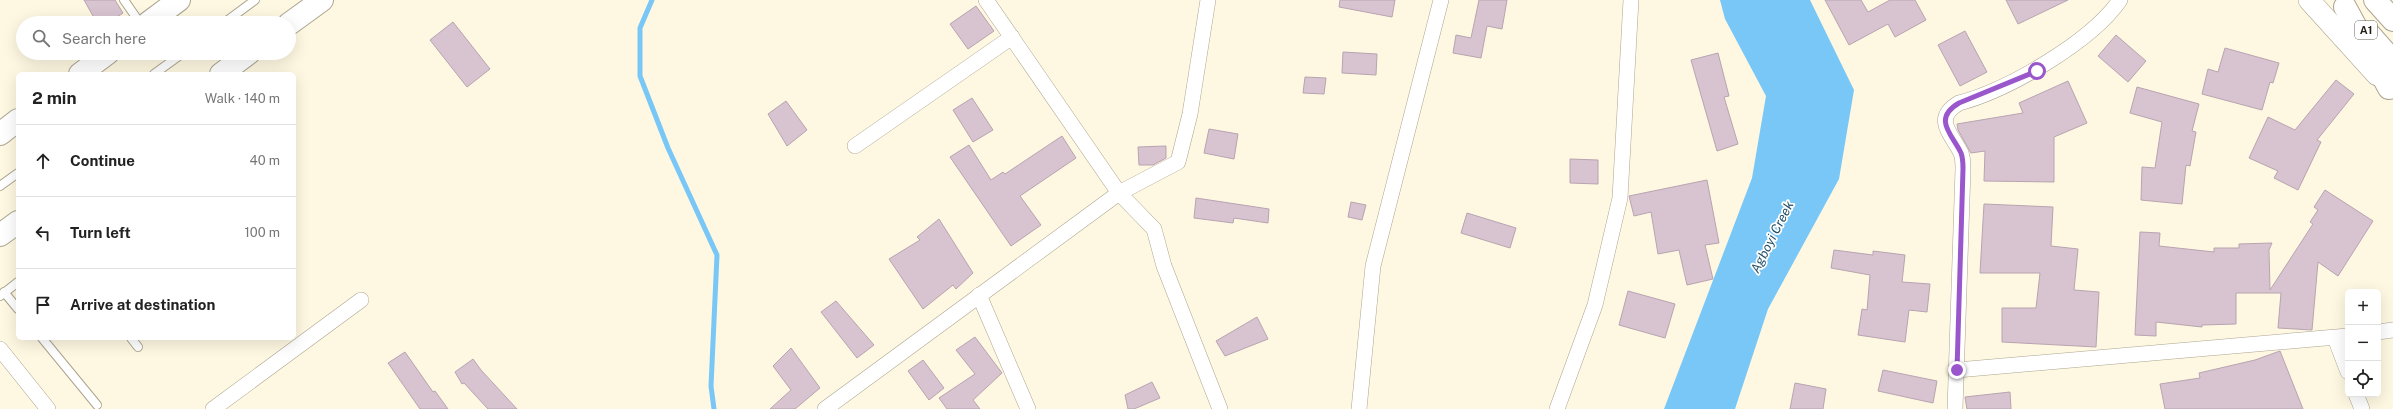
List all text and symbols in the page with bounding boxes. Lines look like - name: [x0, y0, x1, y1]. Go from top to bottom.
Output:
- search box: [16, 16, 296, 60]
- road number: A1: [2355, 21, 2377, 39]
- icon: search: [30, 27, 52, 49]
- text: Search here: [62, 30, 146, 47]
- route start: [2028, 62, 2046, 80]
- text: 2 min: [32, 88, 77, 108]
- text: Walk · 140 m: [205, 91, 280, 106]
- icon: ahead: [32, 150, 54, 172]
- text: Continue: [70, 152, 135, 169]
- text: 40 m: [249, 153, 280, 168]
- water label: Agboyi Creek: [1748, 199, 1796, 275]
- icon: left: [32, 222, 54, 244]
- text: Turn left: [70, 224, 131, 241]
- text: 100 m: [244, 225, 280, 240]
- map controls: [2345, 289, 2381, 397]
- button: +: [2345, 289, 2381, 325]
- icon: arrive: [32, 294, 54, 316]
- text: Arrive at destination: [70, 296, 215, 313]
- button: −: [2345, 325, 2381, 361]
- route end: [1948, 361, 1966, 379]
- button: locate: [2345, 361, 2381, 397]

